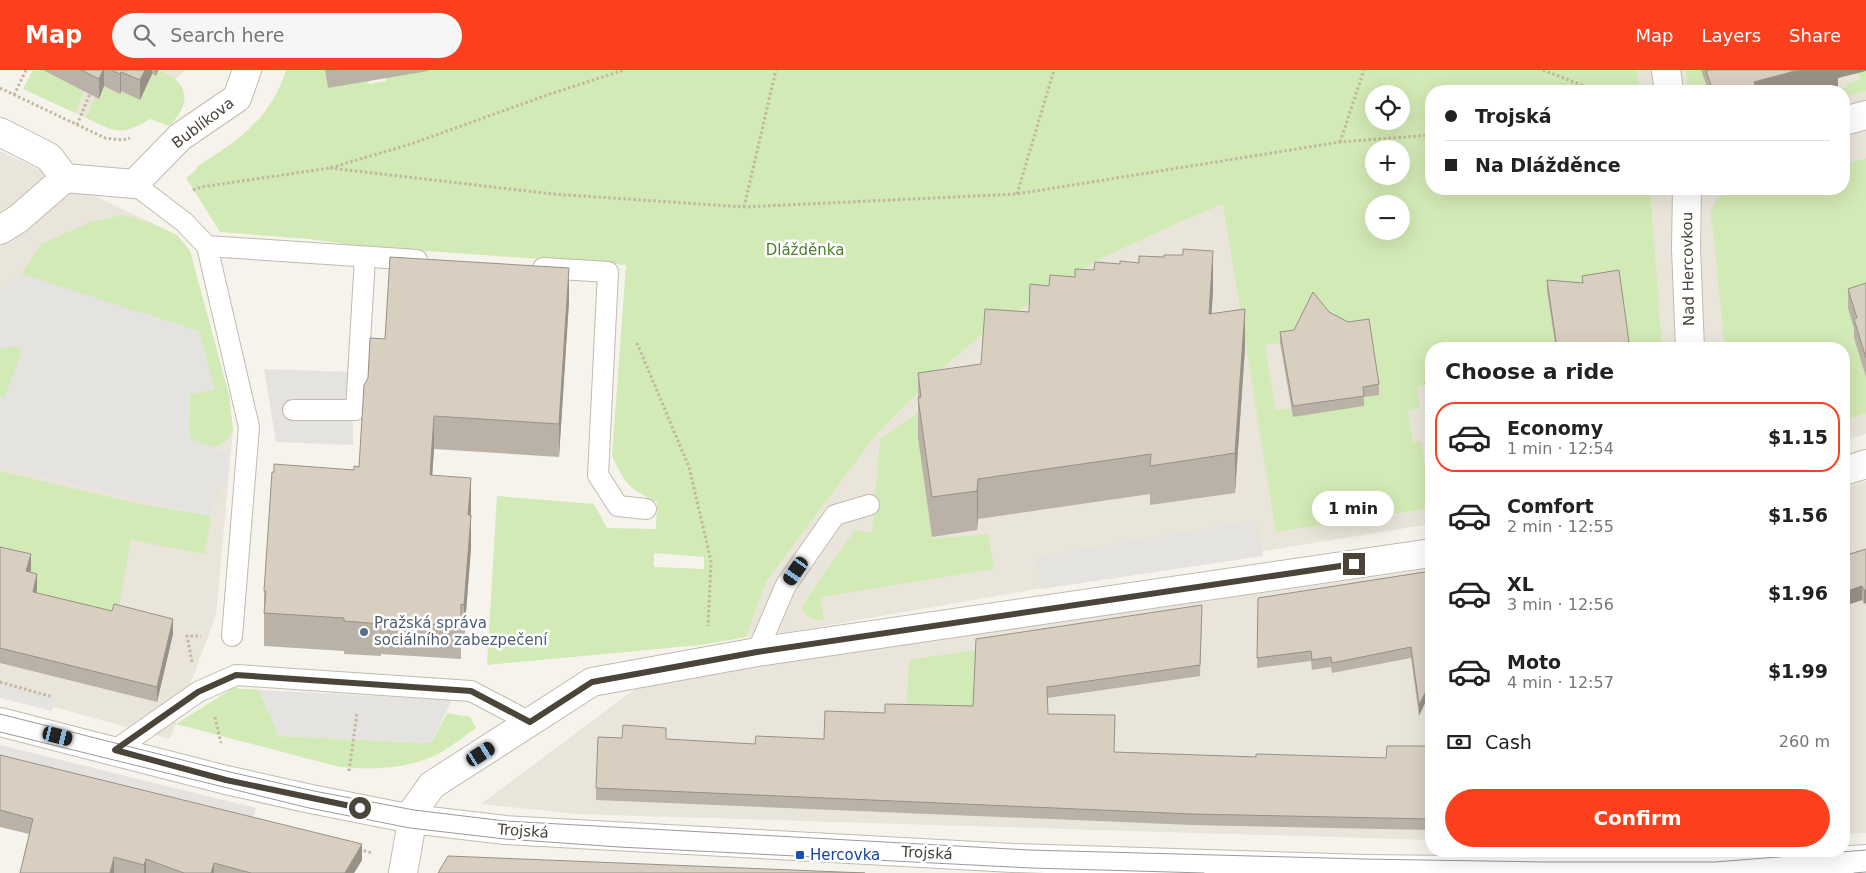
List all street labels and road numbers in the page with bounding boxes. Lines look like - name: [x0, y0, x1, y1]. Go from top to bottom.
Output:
- street label: Bublíkova: [168, 94, 238, 152]
- street label: Nad Hercovkou: [1678, 212, 1698, 326]
- street label: Trojská: [496, 820, 549, 842]
- street label: Trojská: [900, 843, 953, 863]

